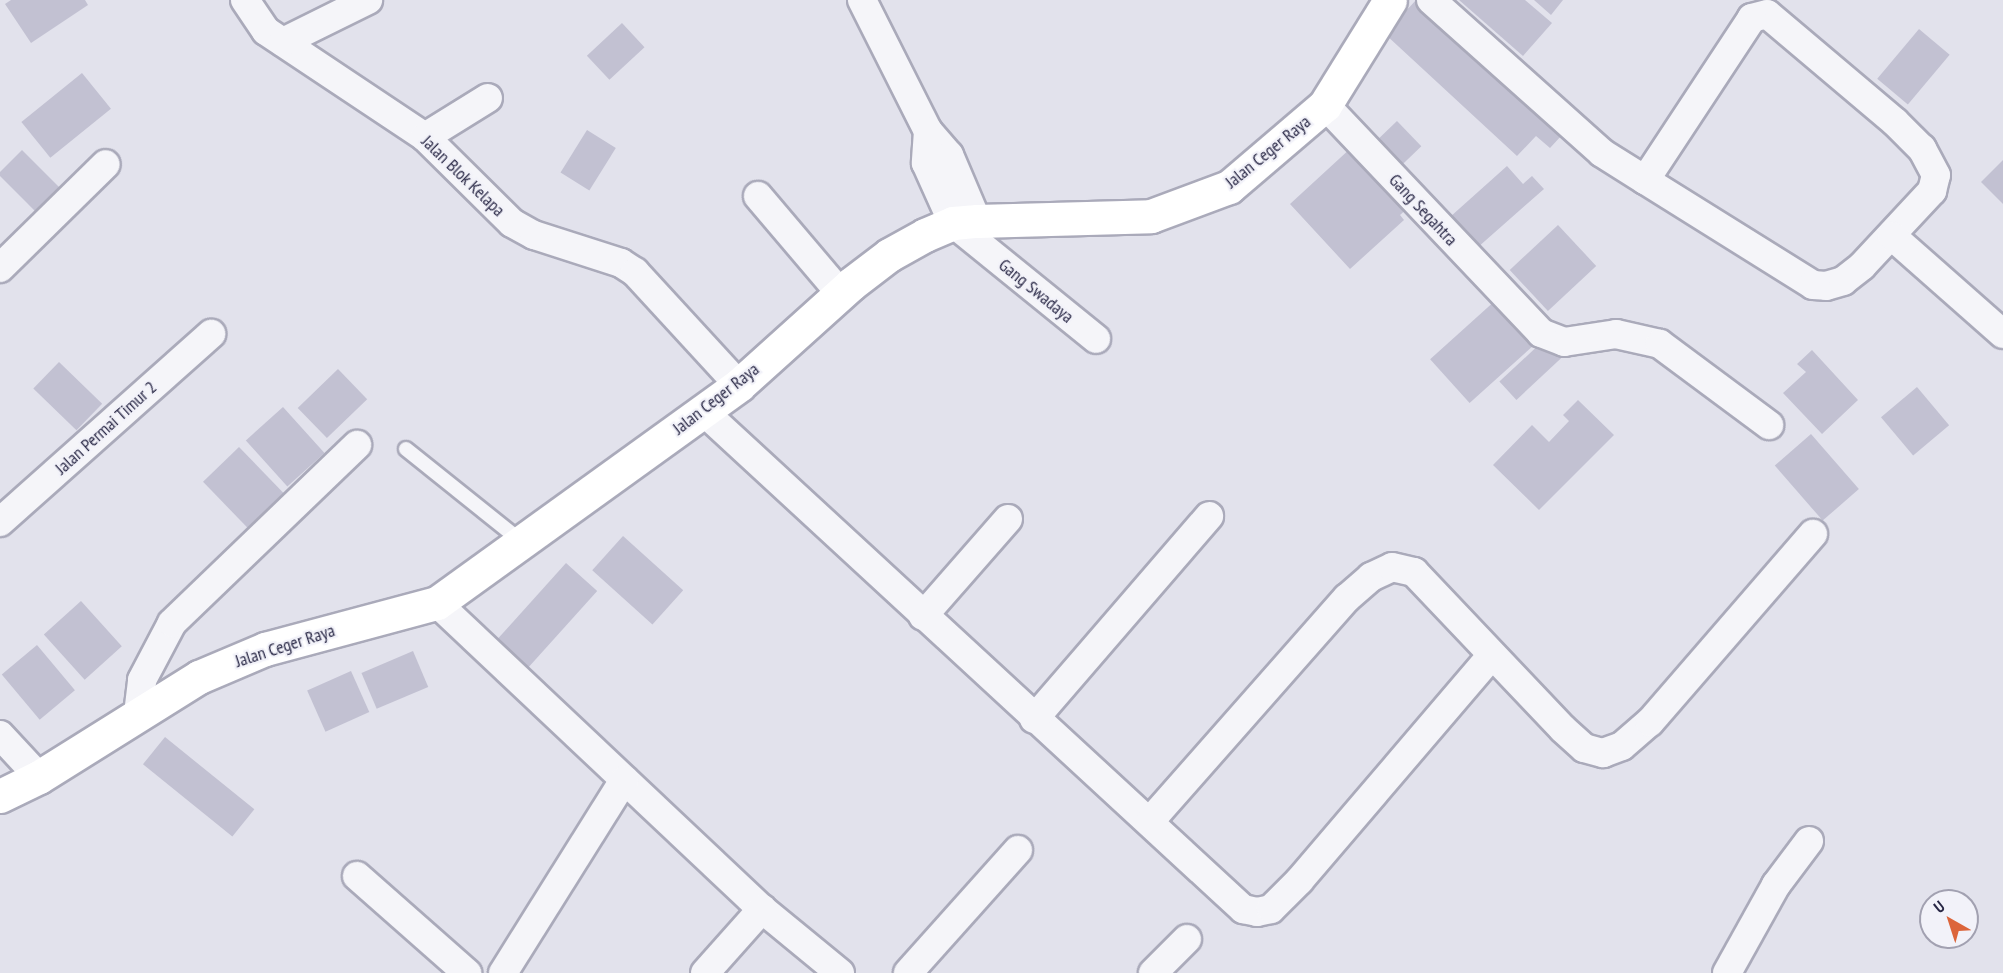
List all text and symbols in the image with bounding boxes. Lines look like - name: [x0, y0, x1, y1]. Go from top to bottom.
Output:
- street label: Jalan Ceger Raya: [1221, 111, 1315, 193]
- street label: Jalan Blok Kelapa: [417, 131, 509, 221]
- street label: Gang Segahtra: [1384, 170, 1462, 250]
- street label: Gang Swadaya: [994, 254, 1078, 328]
- street label: Jalan Ceger Raya: [669, 359, 763, 439]
- street label: Jalan Permai Timur 2: [51, 377, 161, 479]
- street label: Jalan Ceger Raya: [232, 620, 338, 672]
- north arrow: [1919, 889, 1979, 949]
- text: U: [1929, 896, 1948, 917]

